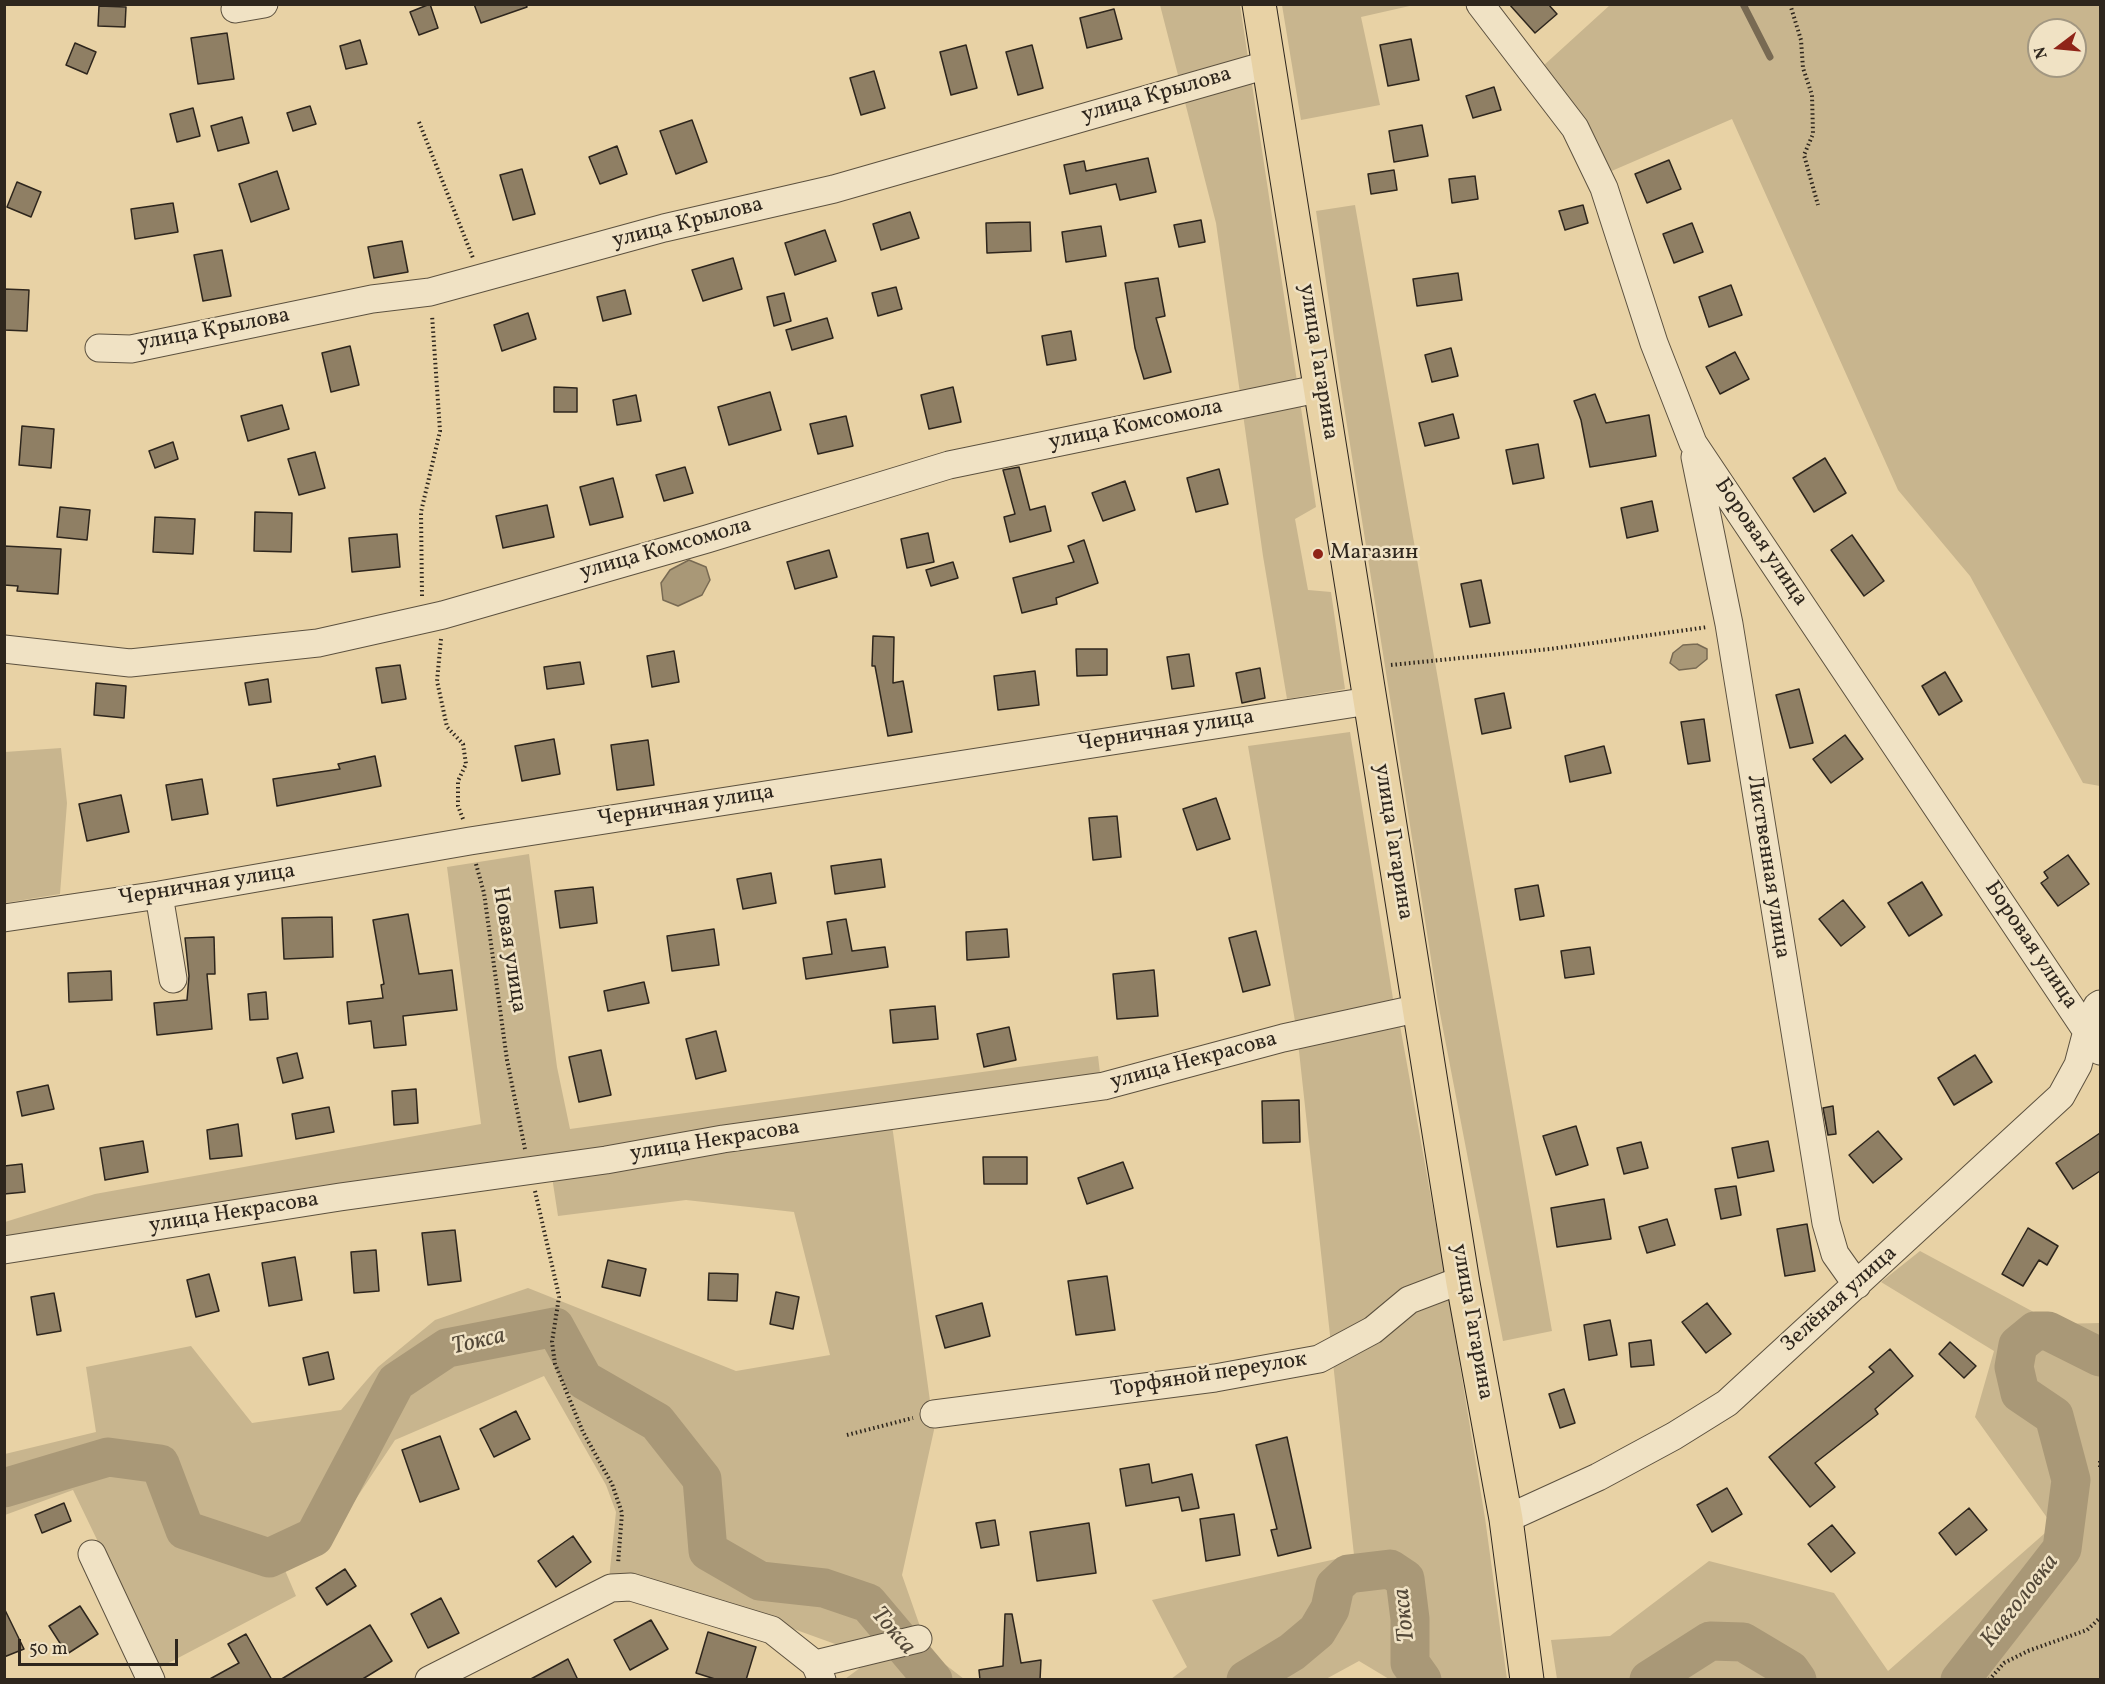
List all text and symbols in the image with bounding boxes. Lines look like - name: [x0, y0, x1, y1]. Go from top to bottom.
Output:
- north arrow: [2027, 18, 2087, 78]
- text: N: [2029, 44, 2054, 61]
- street label: улица Крылова: [1079, 62, 1235, 130]
- street label: улица Крылова: [610, 193, 766, 255]
- street label: улица Гагарина: [1292, 282, 1342, 442]
- street label: улица Крылова: [136, 303, 292, 359]
- street label: улица Комсомола: [1047, 395, 1225, 457]
- street label: Боровая улица: [1707, 474, 1813, 612]
- street label: улица Комсомола: [577, 513, 755, 587]
- place label: Магазин: [1330, 541, 1418, 567]
- marker: Магазин: [1311, 547, 1325, 561]
- street label: Черничная улица: [1076, 705, 1256, 759]
- street label: улица Гагарина: [1367, 762, 1417, 922]
- street label: Лиственная улица: [1739, 773, 1795, 961]
- street label: Черничная улица: [596, 780, 776, 834]
- street label: Черничная улица: [117, 859, 297, 913]
- street label: Боровая улица: [1977, 877, 2083, 1015]
- street label: Новая улица: [485, 885, 531, 1015]
- street label: улица Некрасова: [1108, 1027, 1280, 1097]
- street label: улица Некрасова: [628, 1116, 802, 1168]
- street label: улица Некрасова: [147, 1188, 321, 1240]
- street label: Зелёная улица: [1777, 1241, 1903, 1359]
- street label: улица Гагарина: [1444, 1242, 1498, 1402]
- water label: Токса: [449, 1323, 509, 1363]
- street label: Торфяной переулок: [1109, 1347, 1309, 1405]
- water label: Кавголовка: [1976, 1550, 2066, 1654]
- water label: Токса: [1389, 1587, 1423, 1643]
- water label: Токса: [863, 1602, 921, 1662]
- scale bar: [21, 1627, 182, 1665]
- text: 50 m: [29, 1637, 68, 1662]

